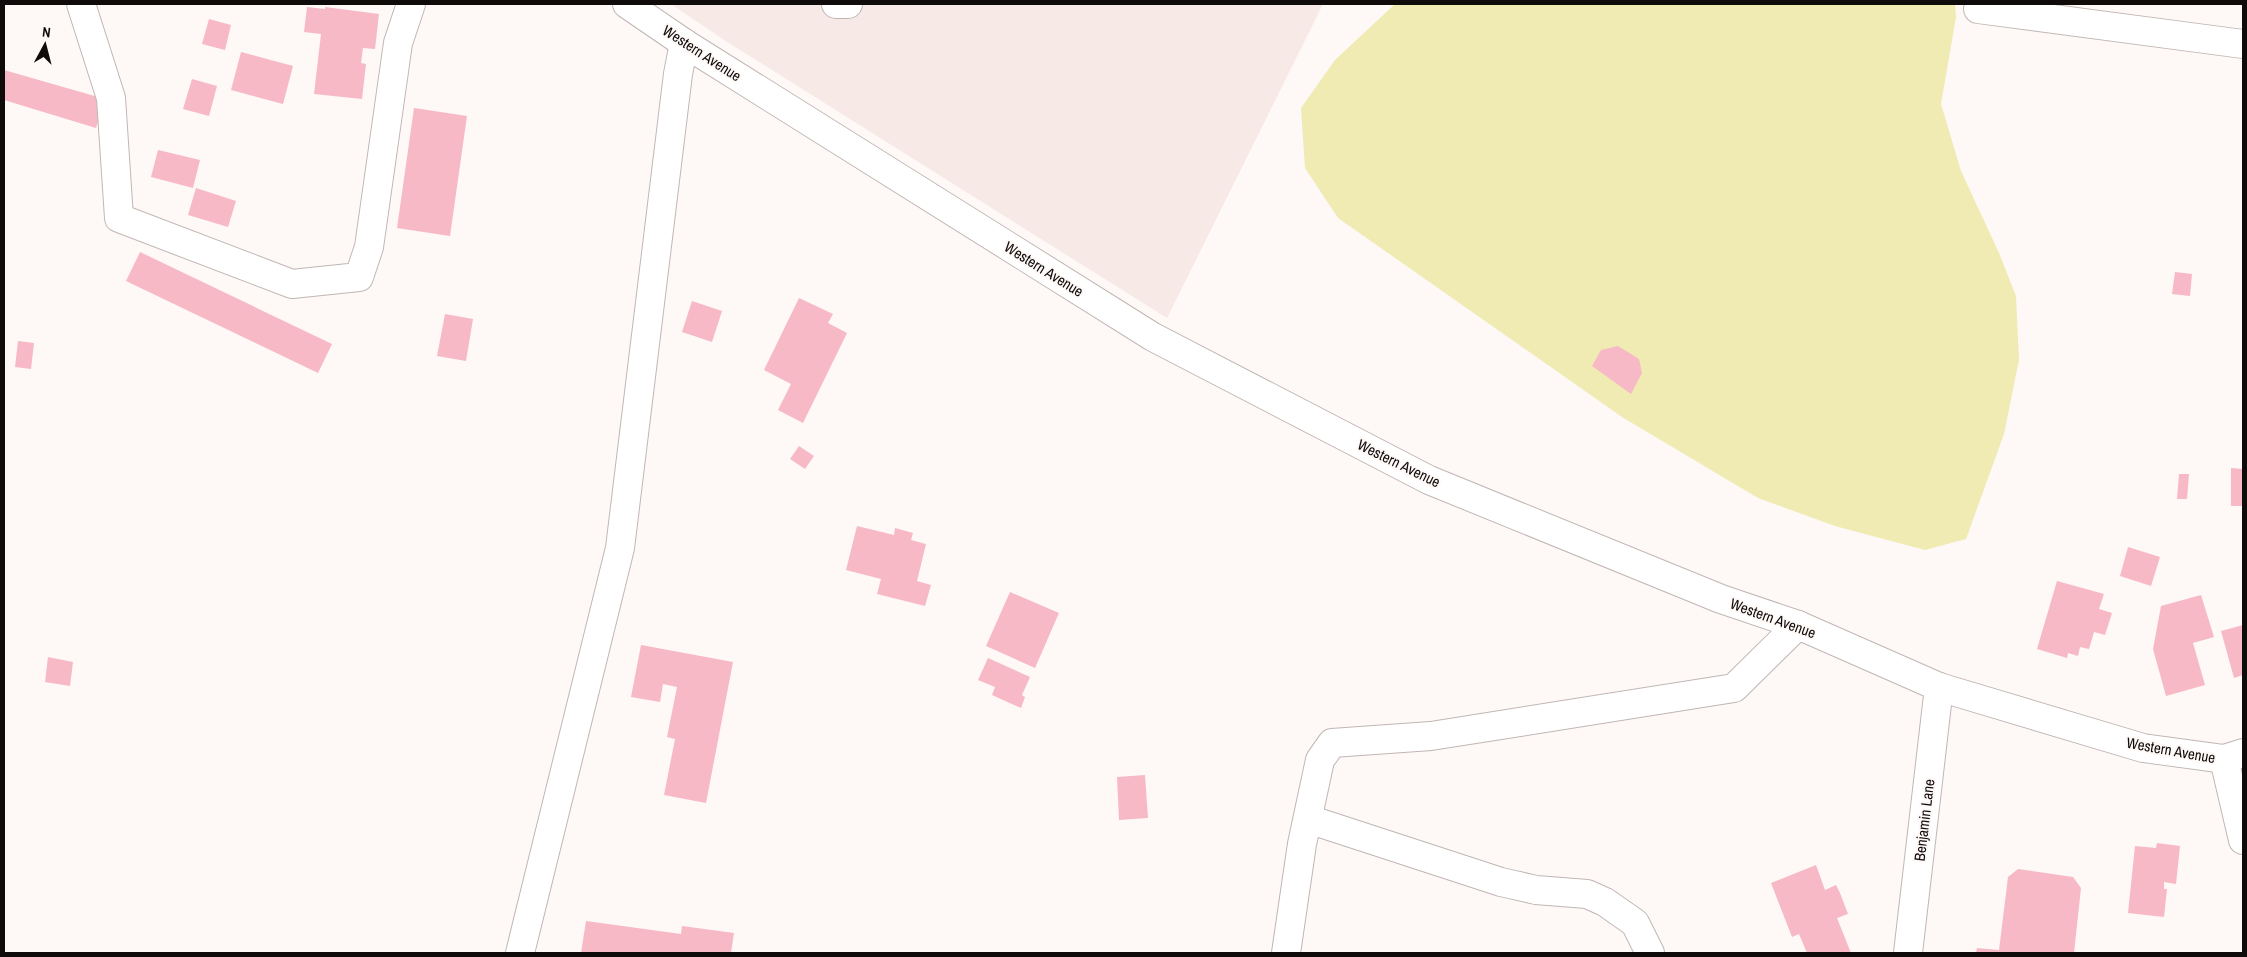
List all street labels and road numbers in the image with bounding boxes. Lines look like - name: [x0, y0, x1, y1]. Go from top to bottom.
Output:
- street label: Western Avenue: [659, 20, 746, 86]
- street label: Western Avenue: [1000, 236, 1088, 302]
- street label: Western Avenue: [1354, 434, 1444, 492]
- street label: Western Avenue: [1727, 593, 1819, 643]
- street label: Western Avenue: [2125, 732, 2217, 768]
- street label: Benjamin Lane: [1909, 778, 1939, 862]

